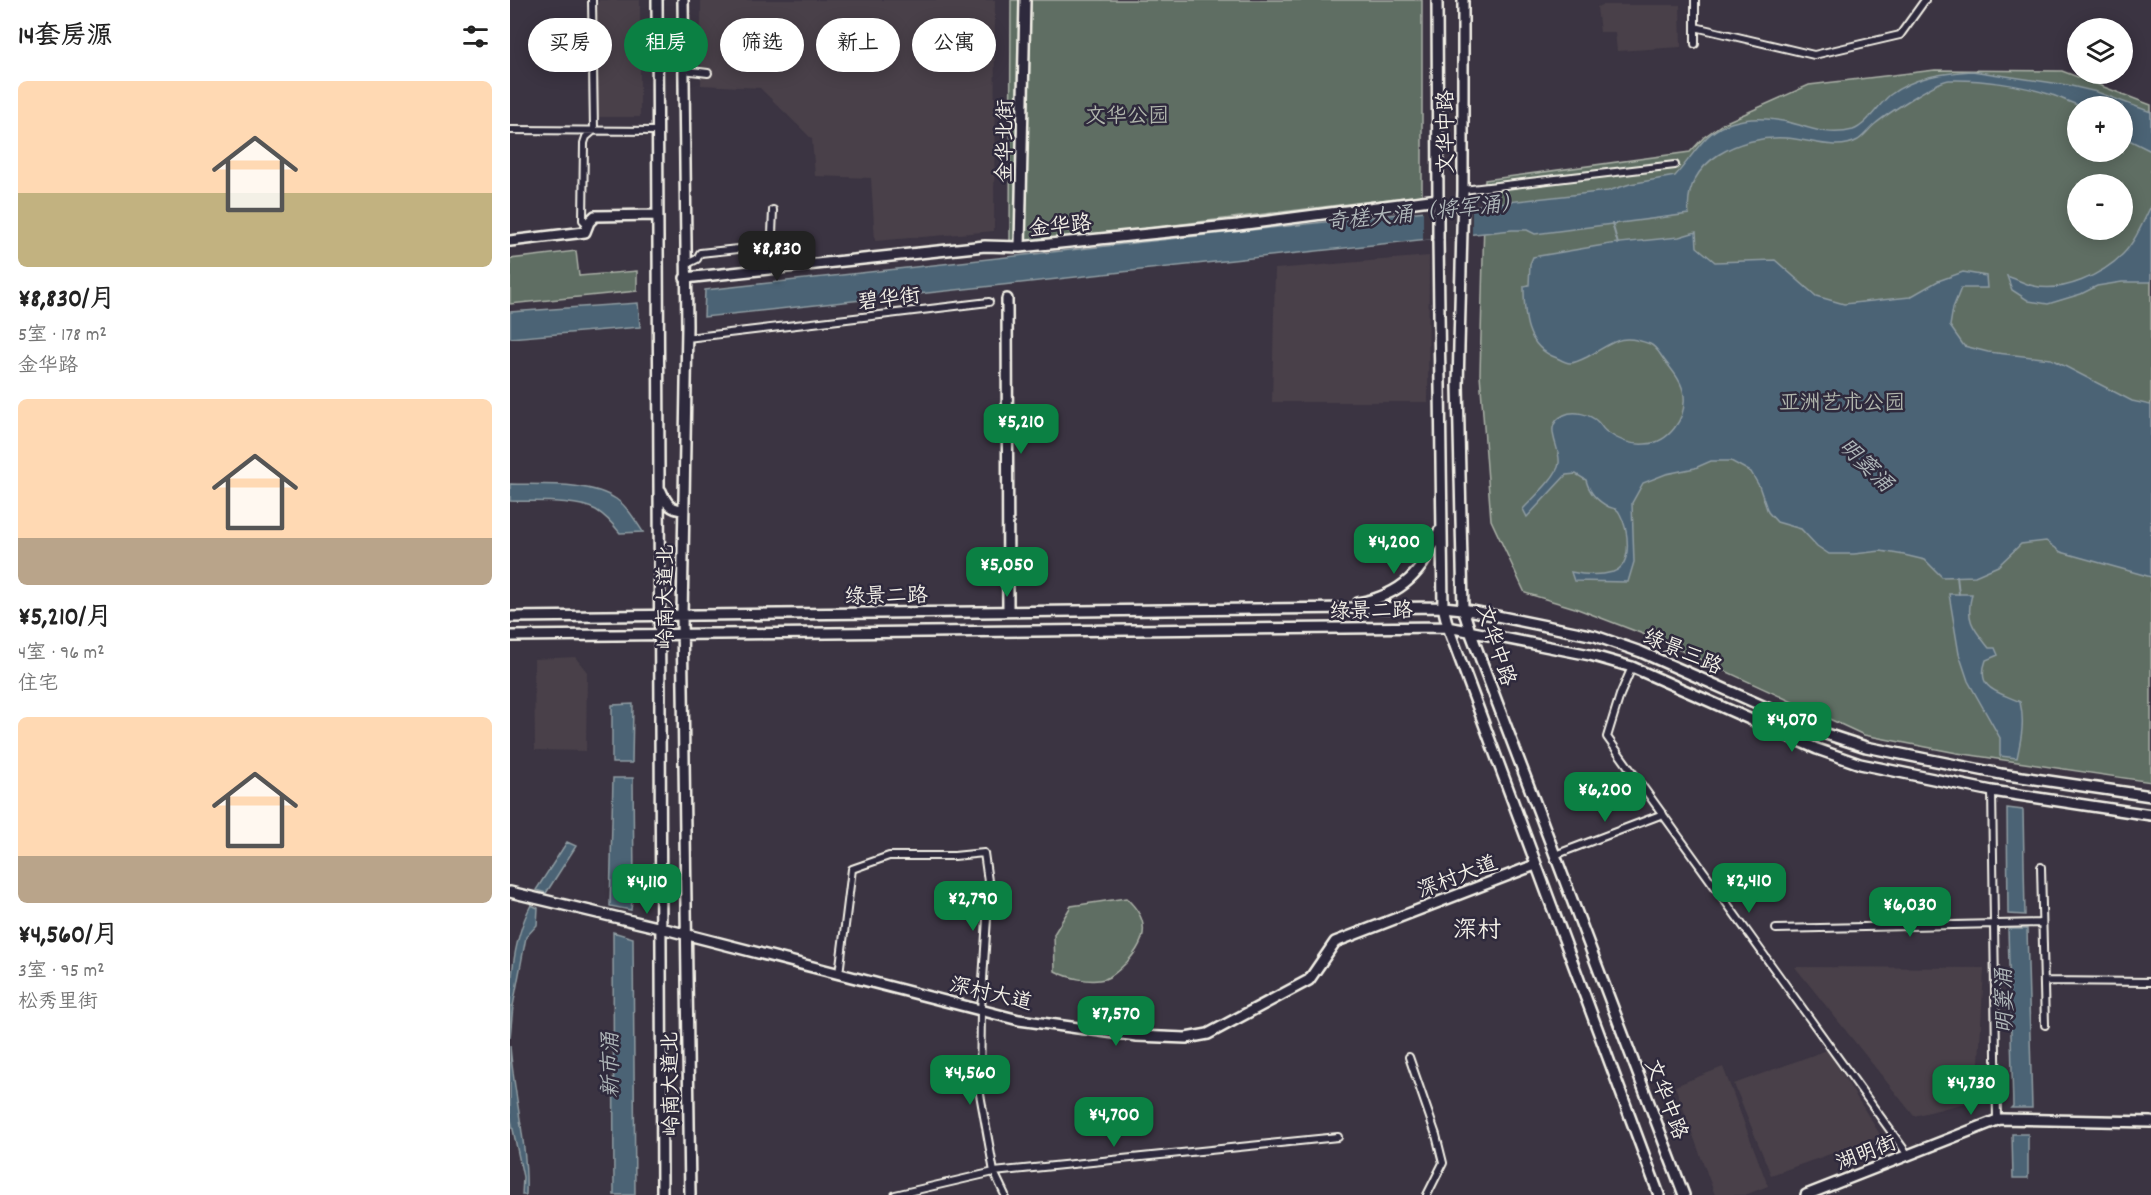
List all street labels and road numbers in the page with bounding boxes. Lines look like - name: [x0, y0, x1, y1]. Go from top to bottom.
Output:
- street label: 文华中路: [1433, 90, 1463, 174]
- street label: 金华北街: [991, 99, 1023, 183]
- street label: 金华路: [1027, 210, 1093, 246]
- street label: 碧华街: [856, 282, 922, 320]
- street label: 岭南大道北: [653, 545, 683, 650]
- street label: 绿景二路: [844, 582, 928, 614]
- street label: 绿景二路: [1329, 597, 1413, 629]
- street label: 文华中路: [1467, 601, 1521, 691]
- street label: 绿景三路: [1637, 624, 1726, 684]
- street label: 深村大道: [1413, 850, 1503, 908]
- street label: 深村大道: [946, 972, 1035, 1020]
- street label: 岭南大道北: [657, 1031, 689, 1137]
- street label: 文华中路: [1635, 1055, 1693, 1145]
- street label: 湖明街: [1832, 1130, 1902, 1180]

